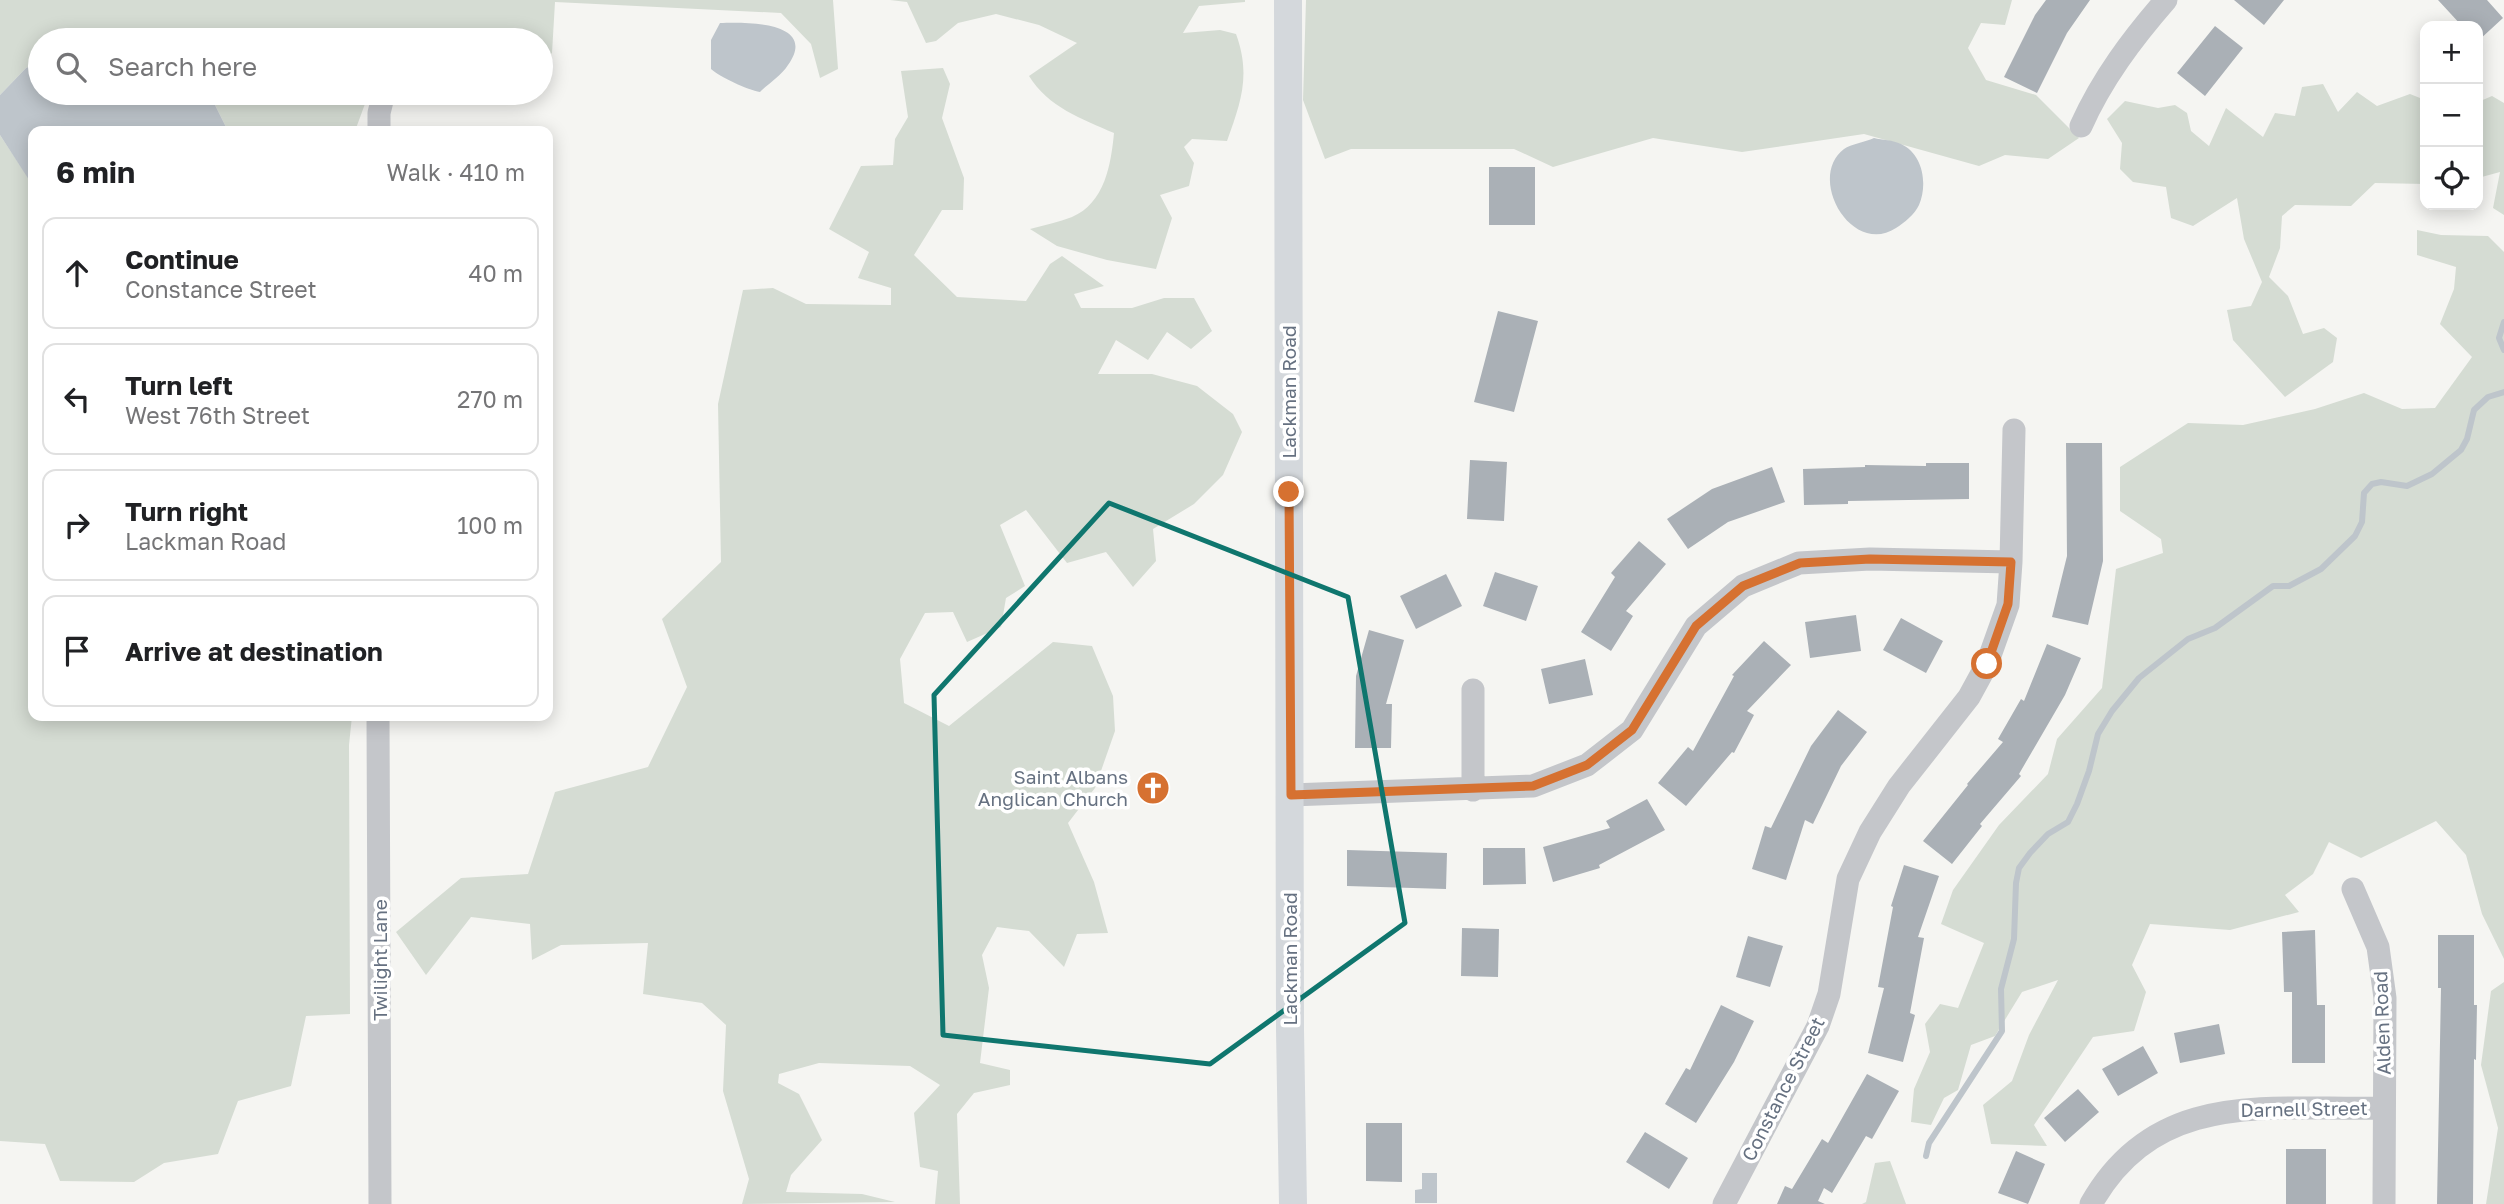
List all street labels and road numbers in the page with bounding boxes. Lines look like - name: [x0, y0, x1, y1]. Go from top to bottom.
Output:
- street label: Lackman Road: [1277, 325, 1300, 459]
- street label: Lackman Road: [1278, 892, 1301, 1026]
- street label: Twilight Lane: [368, 899, 391, 1021]
- street label: Alden Road: [2368, 971, 2395, 1075]
- street label: Constance Street: [1736, 1013, 1829, 1165]
- street label: Darnell Street: [2240, 1096, 2368, 1121]

